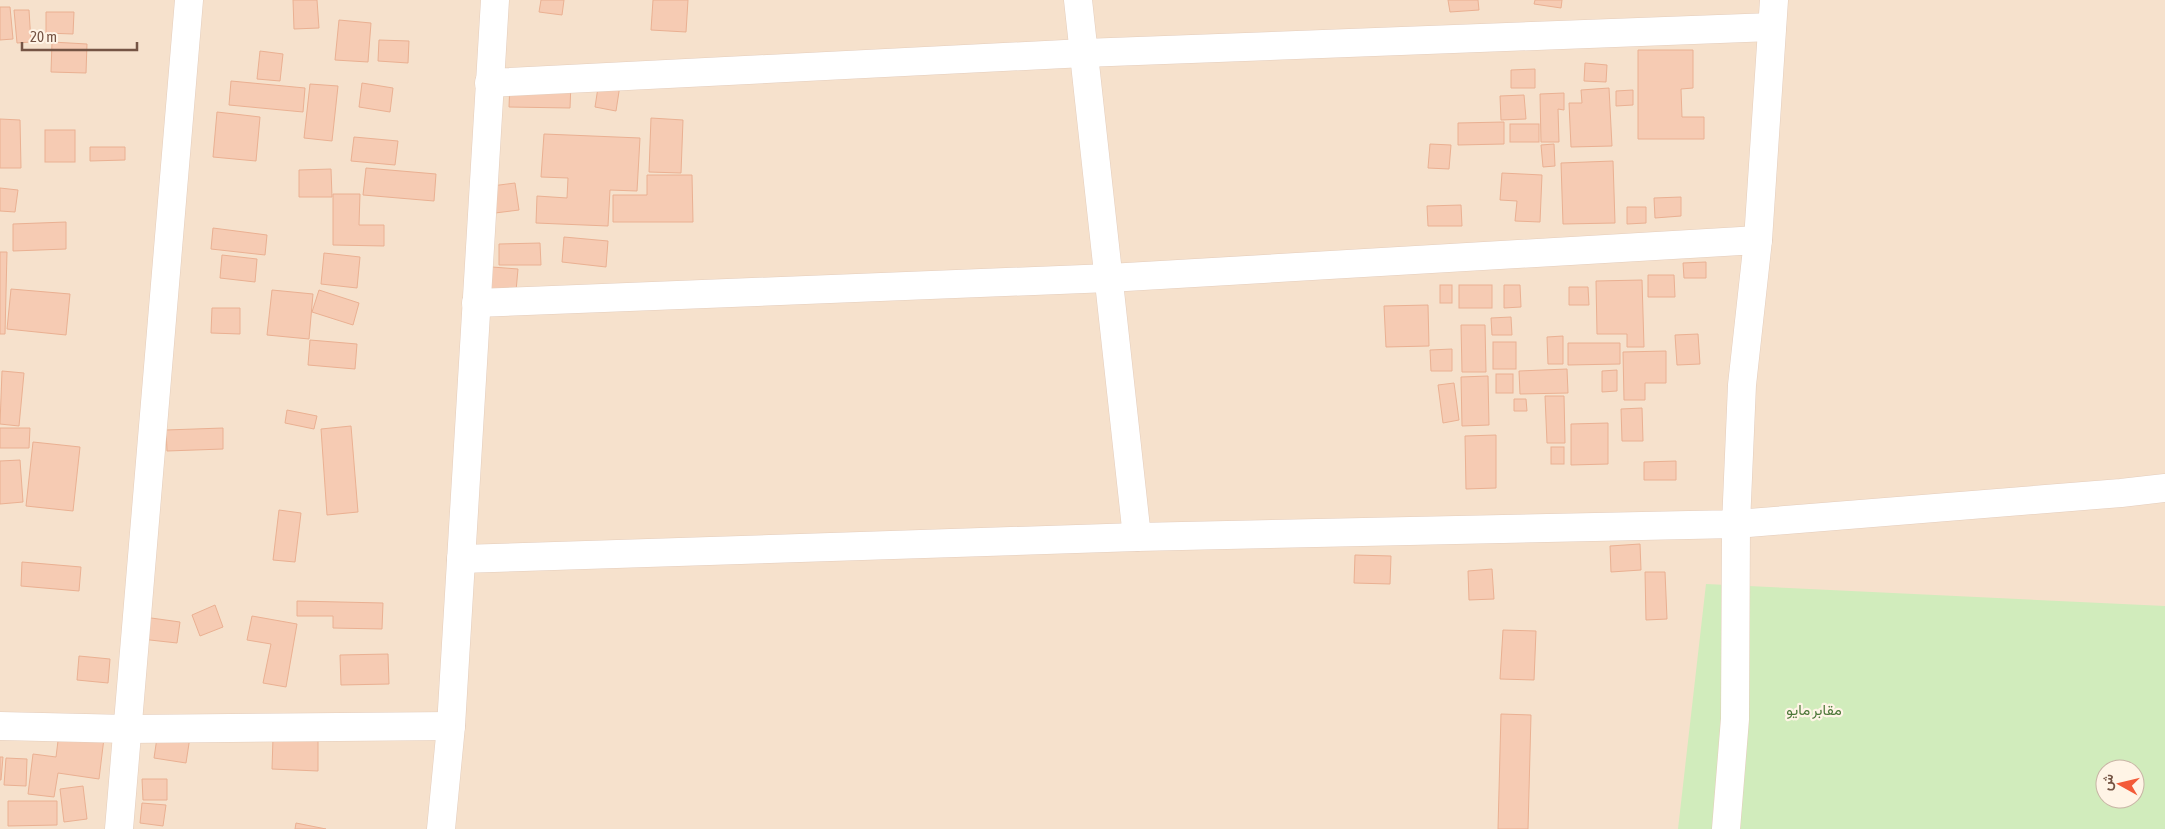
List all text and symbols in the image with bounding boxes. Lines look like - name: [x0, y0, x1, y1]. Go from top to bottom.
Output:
- scale bar: [22, 20, 138, 52]
- text: 20 m: [30, 28, 57, 45]
- park label: مقابر مايو: [1786, 701, 1842, 719]
- north arrow: [2095, 759, 2145, 809]
- text: ش: [2098, 773, 2117, 792]

